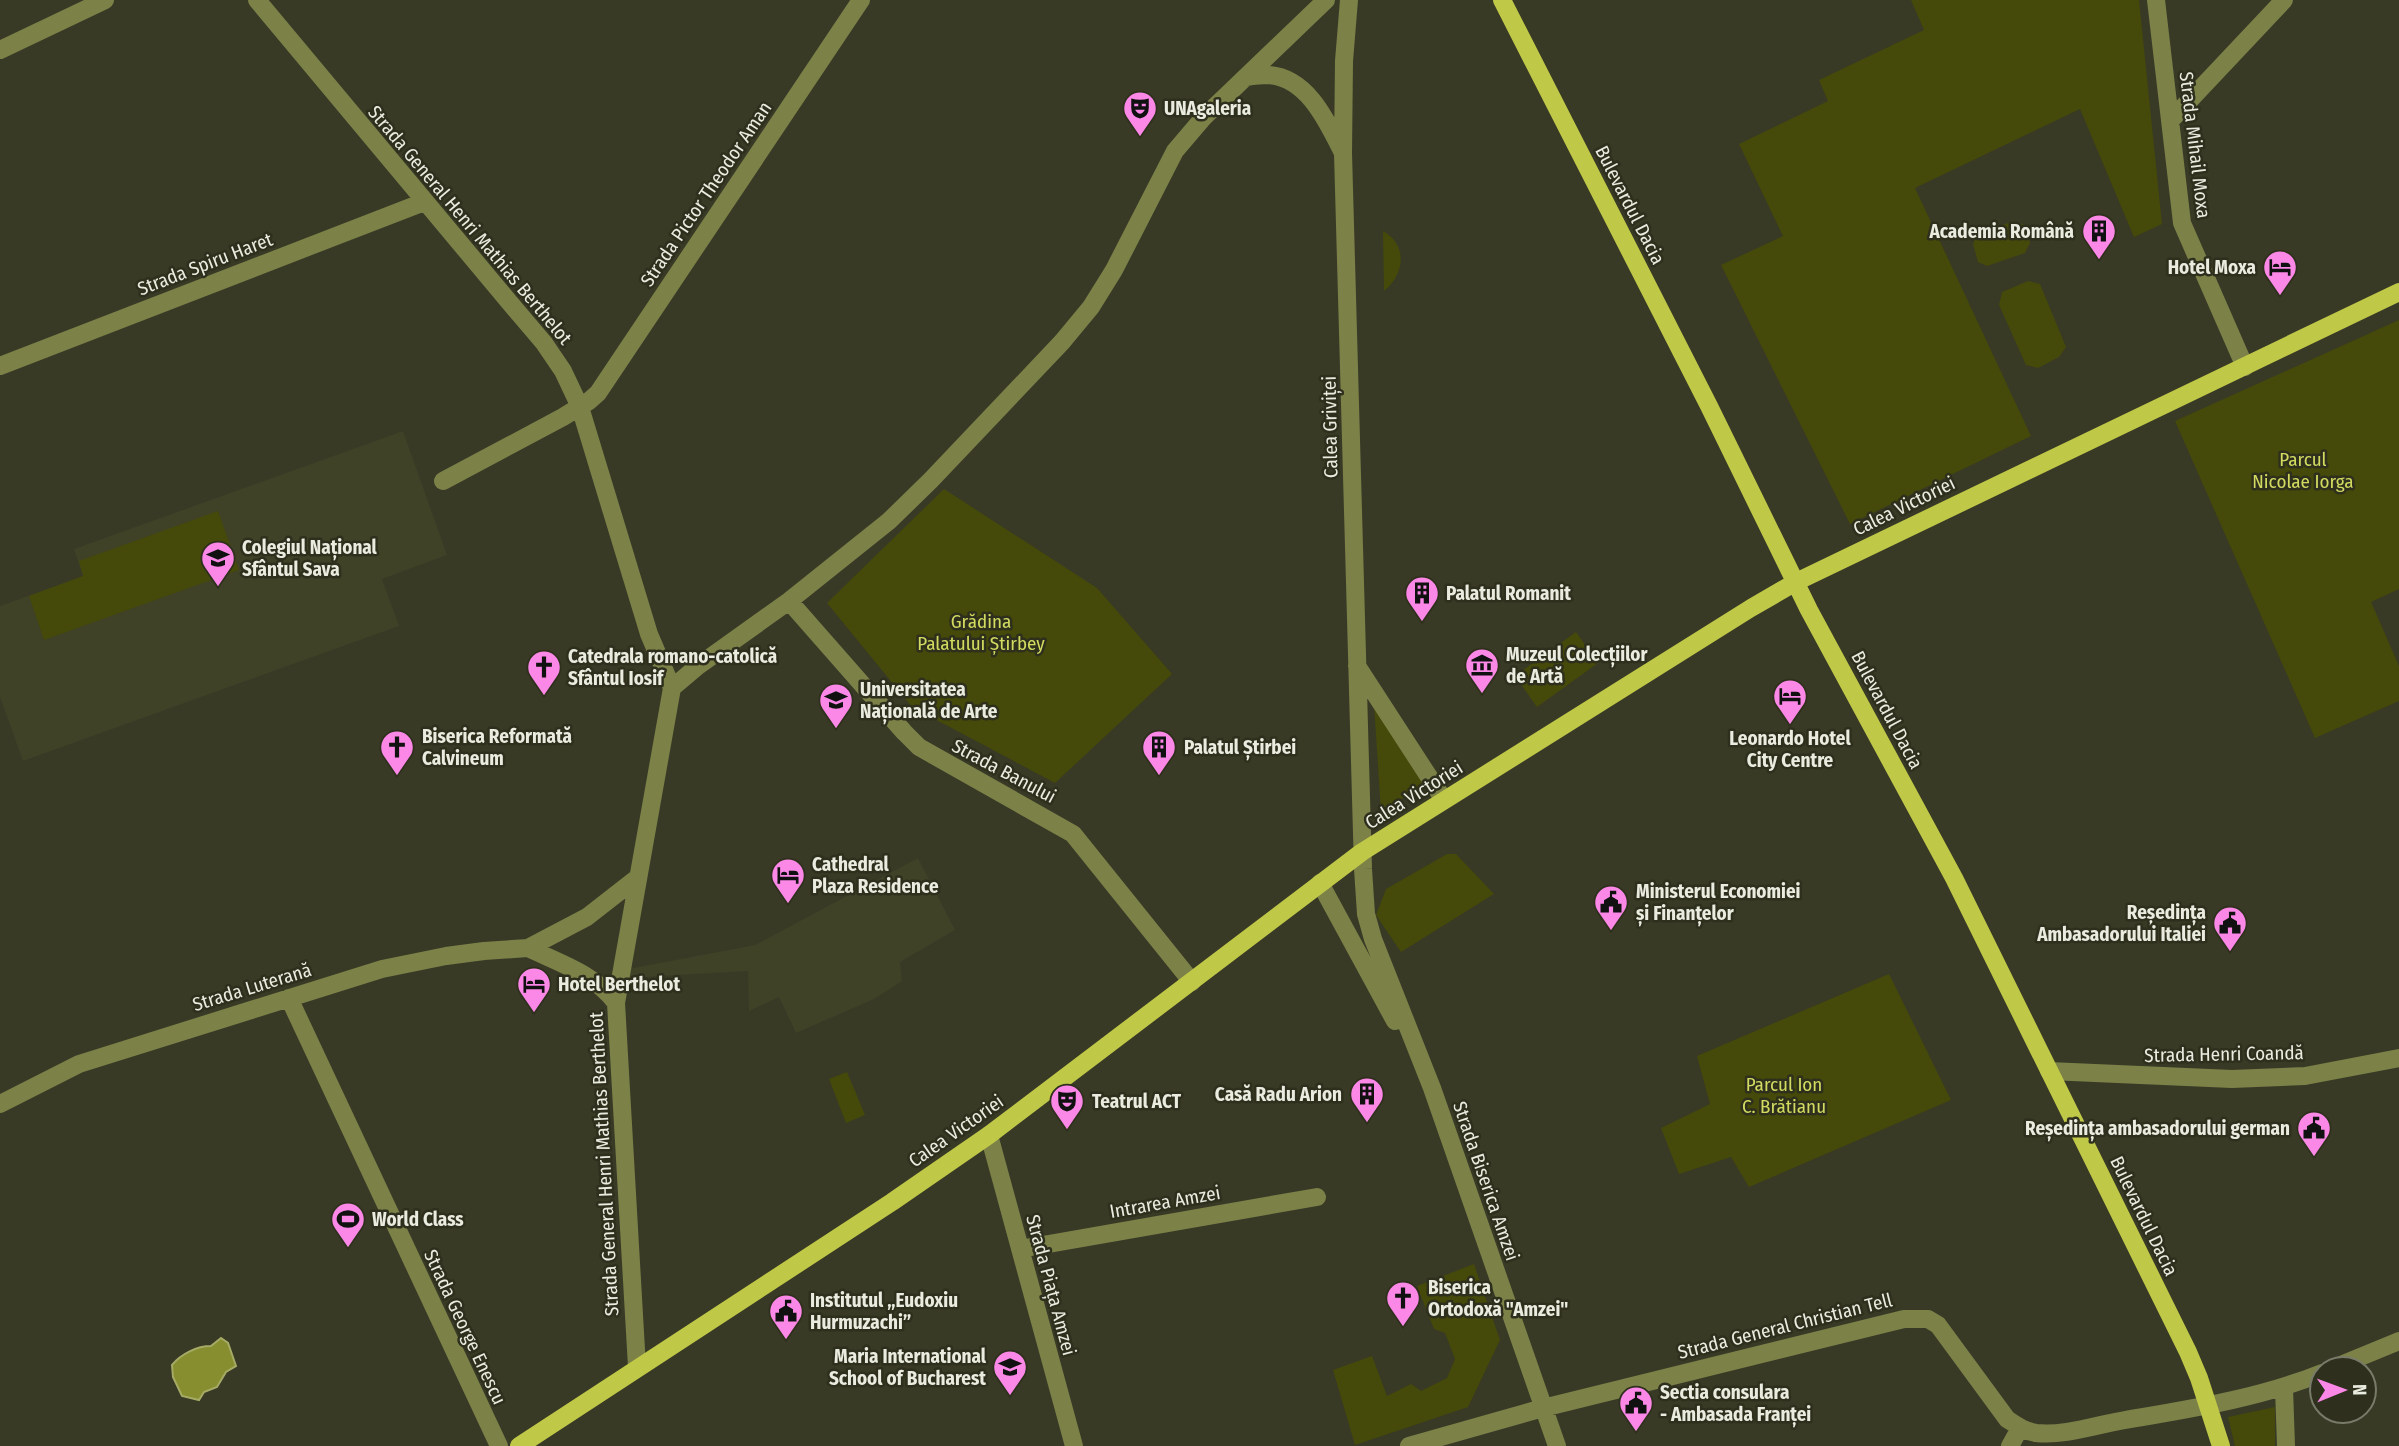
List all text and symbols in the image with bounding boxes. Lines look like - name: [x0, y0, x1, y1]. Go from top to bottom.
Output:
- street label: Strada Mihail Moxa: [2175, 70, 2215, 220]
- theatre icon: UNAgaleria: [1121, 89, 1159, 138]
- street label: Strada Pictor Theodor Aman: [635, 97, 777, 291]
- place label: UNAgaleria: [1164, 97, 1251, 120]
- street label: Strada General Henri Mathias Berthelot: [363, 101, 577, 350]
- street label: Bulevardul Dacia: [1590, 142, 1670, 268]
- building icon: Academia Română: [2080, 212, 2118, 261]
- place label: Academia Română: [1928, 220, 2074, 243]
- street label: Strada Spiru Haret: [134, 227, 277, 300]
- hotel icon: Hotel Moxa: [2261, 248, 2299, 297]
- place label: Hotel Moxa: [2168, 256, 2256, 279]
- street label: Calea Griviței: [1318, 376, 1342, 478]
- park label: Parcul Nicolae Iorga: [2252, 448, 2354, 493]
- street label: Calea Victoriei: [1849, 471, 1959, 541]
- place label: Colegiul Național Sfântul Sava: [242, 536, 378, 581]
- school or university icon: Colegiul Național Sfântul Sava: [199, 539, 237, 588]
- building icon: Palatul Romanit: [1403, 574, 1441, 623]
- place label: Palatul Romanit: [1446, 582, 1571, 605]
- park label: Grădina Palatului Știrbey: [917, 610, 1045, 655]
- place label: Muzeul Colecțiilor de Artă: [1506, 643, 1648, 688]
- place label: Catedrala romano-catolică Sfântul Iosif: [568, 645, 777, 690]
- museum icon: Muzeul Colecțiilor de Artă: [1463, 646, 1501, 695]
- street label: Bulevardul Dacia: [1846, 647, 1928, 773]
- church icon: Catedrala romano-catolică Sfântul Iosif: [525, 648, 563, 697]
- hotel icon: Leonardo Hotel City Centre: [1771, 677, 1809, 726]
- place label: Universitatea Națională de Arte: [860, 678, 998, 725]
- school or university icon: Universitatea Națională de Arte: [817, 681, 855, 730]
- place label: Biserica Reformată Calvineum: [422, 725, 572, 770]
- place label: Leonardo Hotel City Centre: [1729, 727, 1851, 772]
- church icon: Biserica Reformată Calvineum: [378, 728, 416, 777]
- building icon: Palatul Știrbei: [1140, 728, 1178, 777]
- street label: Strada Banului: [948, 734, 1060, 808]
- place label: Palatul Știrbei: [1184, 736, 1296, 761]
- street label: Calea Victoriei: [1361, 756, 1467, 834]
- place label: Cathedral Plaza Residence: [812, 853, 939, 898]
- hotel icon: Cathedral Plaza Residence: [769, 856, 807, 905]
- place label: Ministerul Economiei și Finanțelor: [1636, 880, 1801, 927]
- public building icon: Ministerul Economiei și Finanțelor: [1592, 883, 1630, 932]
- place label: Reședința Ambasadorului Italiei: [2036, 901, 2206, 946]
- public building icon: Reședința Ambasadorului Italiei: [2211, 904, 2249, 953]
- street label: Strada Luterană: [190, 958, 314, 1016]
- hotel icon: Hotel Berthelot: [515, 965, 553, 1014]
- place label: Hotel Berthelot: [558, 973, 680, 996]
- street label: Strada General Henri Mathias Berthelot: [584, 1010, 623, 1317]
- street label: Strada Henri Coandă: [2144, 1041, 2304, 1067]
- park label: Parcul Ion C. Brătianu: [1742, 1073, 1826, 1118]
- building icon: Casă Radu Arion: [1348, 1075, 1386, 1124]
- theatre icon: Teatrul ACT: [1048, 1082, 1086, 1131]
- place label: Casă Radu Arion: [1215, 1083, 1342, 1106]
- street label: Calea Victoriei: [904, 1090, 1008, 1172]
- place label: Teatrul ACT: [1092, 1090, 1182, 1113]
- street label: Strada Biserica Amzei: [1448, 1098, 1524, 1264]
- public building icon: Reședința ambasadorului german: [2295, 1109, 2333, 1158]
- place label: Reședința ambasadorului german: [2025, 1117, 2290, 1142]
- street label: Bulevardul Dacia: [2105, 1152, 2183, 1280]
- street label: Intrarea Amzei: [1108, 1181, 1222, 1223]
- sports icon: World Class: [329, 1200, 367, 1249]
- place label: World Class: [372, 1208, 464, 1231]
- street label: Strada Piața Amzei: [1021, 1212, 1081, 1358]
- street label: Strada George Enescu: [419, 1246, 511, 1408]
- place label: Biserica Ortodoxă "Amzei": [1428, 1276, 1568, 1321]
- church icon: Biserica Ortodoxă "Amzei": [1384, 1279, 1422, 1328]
- street label: Strada General Christian Tell: [1675, 1288, 1895, 1364]
- place label: Institutul „Eudoxiu Hurmuzachi”: [810, 1289, 958, 1334]
- public building icon: Institutul „Eudoxiu Hurmuzachi”: [767, 1292, 805, 1341]
- place label: Maria International School of Bucharest: [829, 1345, 987, 1390]
- school or university icon: Maria International School of Bucharest: [991, 1348, 1029, 1397]
- north arrow: [2308, 1355, 2378, 1425]
- place label: Sectia consulara - Ambasada Franței: [1660, 1381, 1811, 1428]
- public building icon: Sectia consulara - Ambasada Franței: [1617, 1384, 1655, 1433]
- text: N: [2348, 1384, 2371, 1396]

